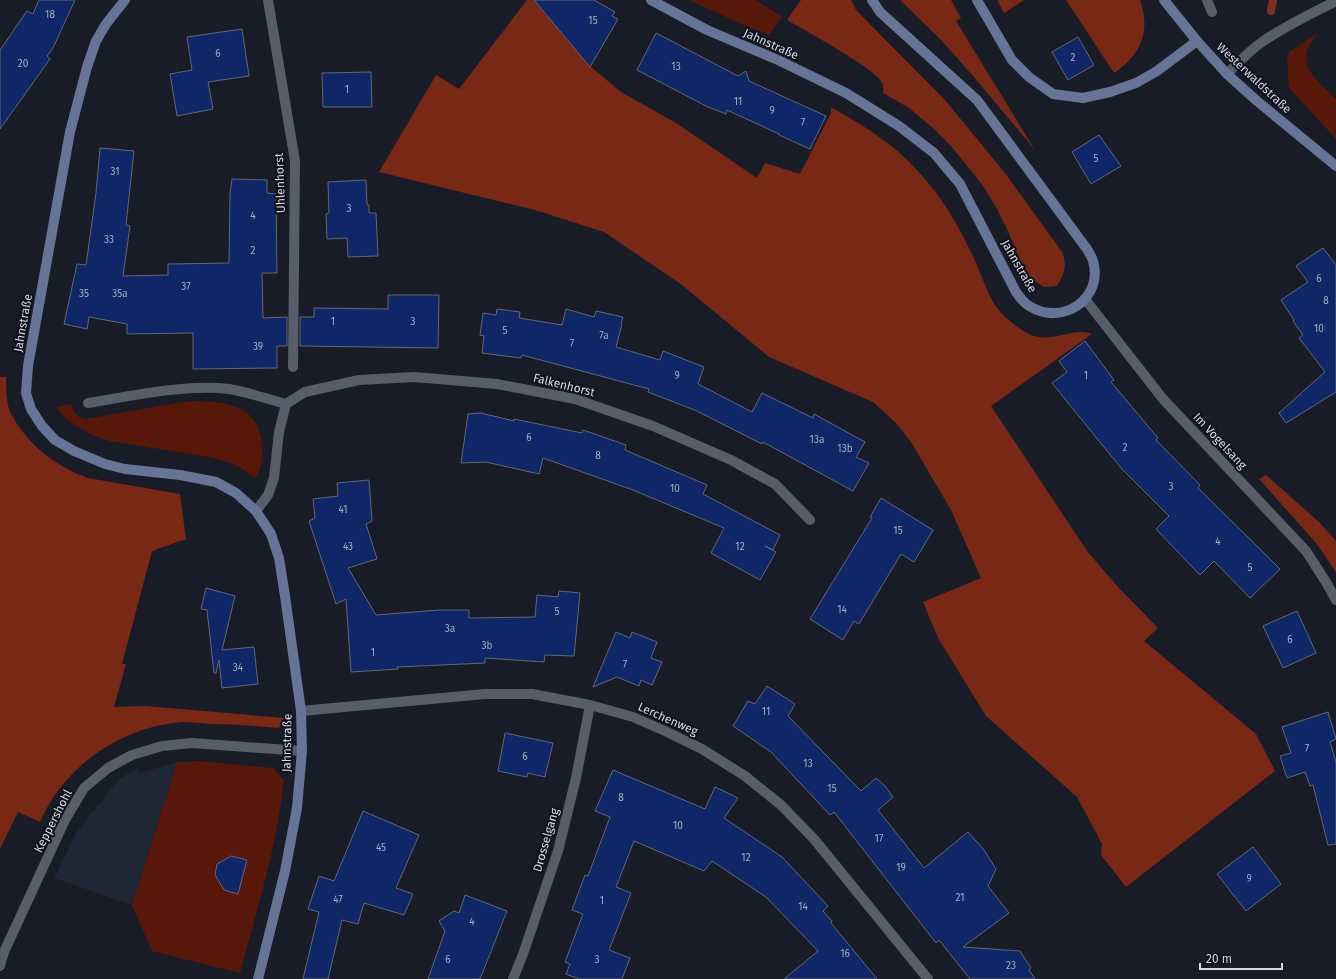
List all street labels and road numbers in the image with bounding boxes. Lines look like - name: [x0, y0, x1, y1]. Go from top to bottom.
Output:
- street label: Jahnstraße: [741, 26, 801, 62]
- street label: Westerwaldstraße: [1214, 40, 1294, 116]
- street label: Uhlenhorst: [272, 152, 288, 213]
- street label: Jahnstraße: [998, 237, 1040, 295]
- street label: Jahnstraße: [11, 293, 35, 353]
- street label: Falkenhorst: [532, 371, 597, 400]
- street label: Im Vogelsang: [1190, 410, 1250, 473]
- street label: Lerchenweg: [636, 700, 701, 739]
- street label: Jahnstraße: [279, 714, 295, 772]
- street label: Keppershohl: [31, 787, 75, 855]
- street label: Drosselgang: [530, 806, 562, 874]

